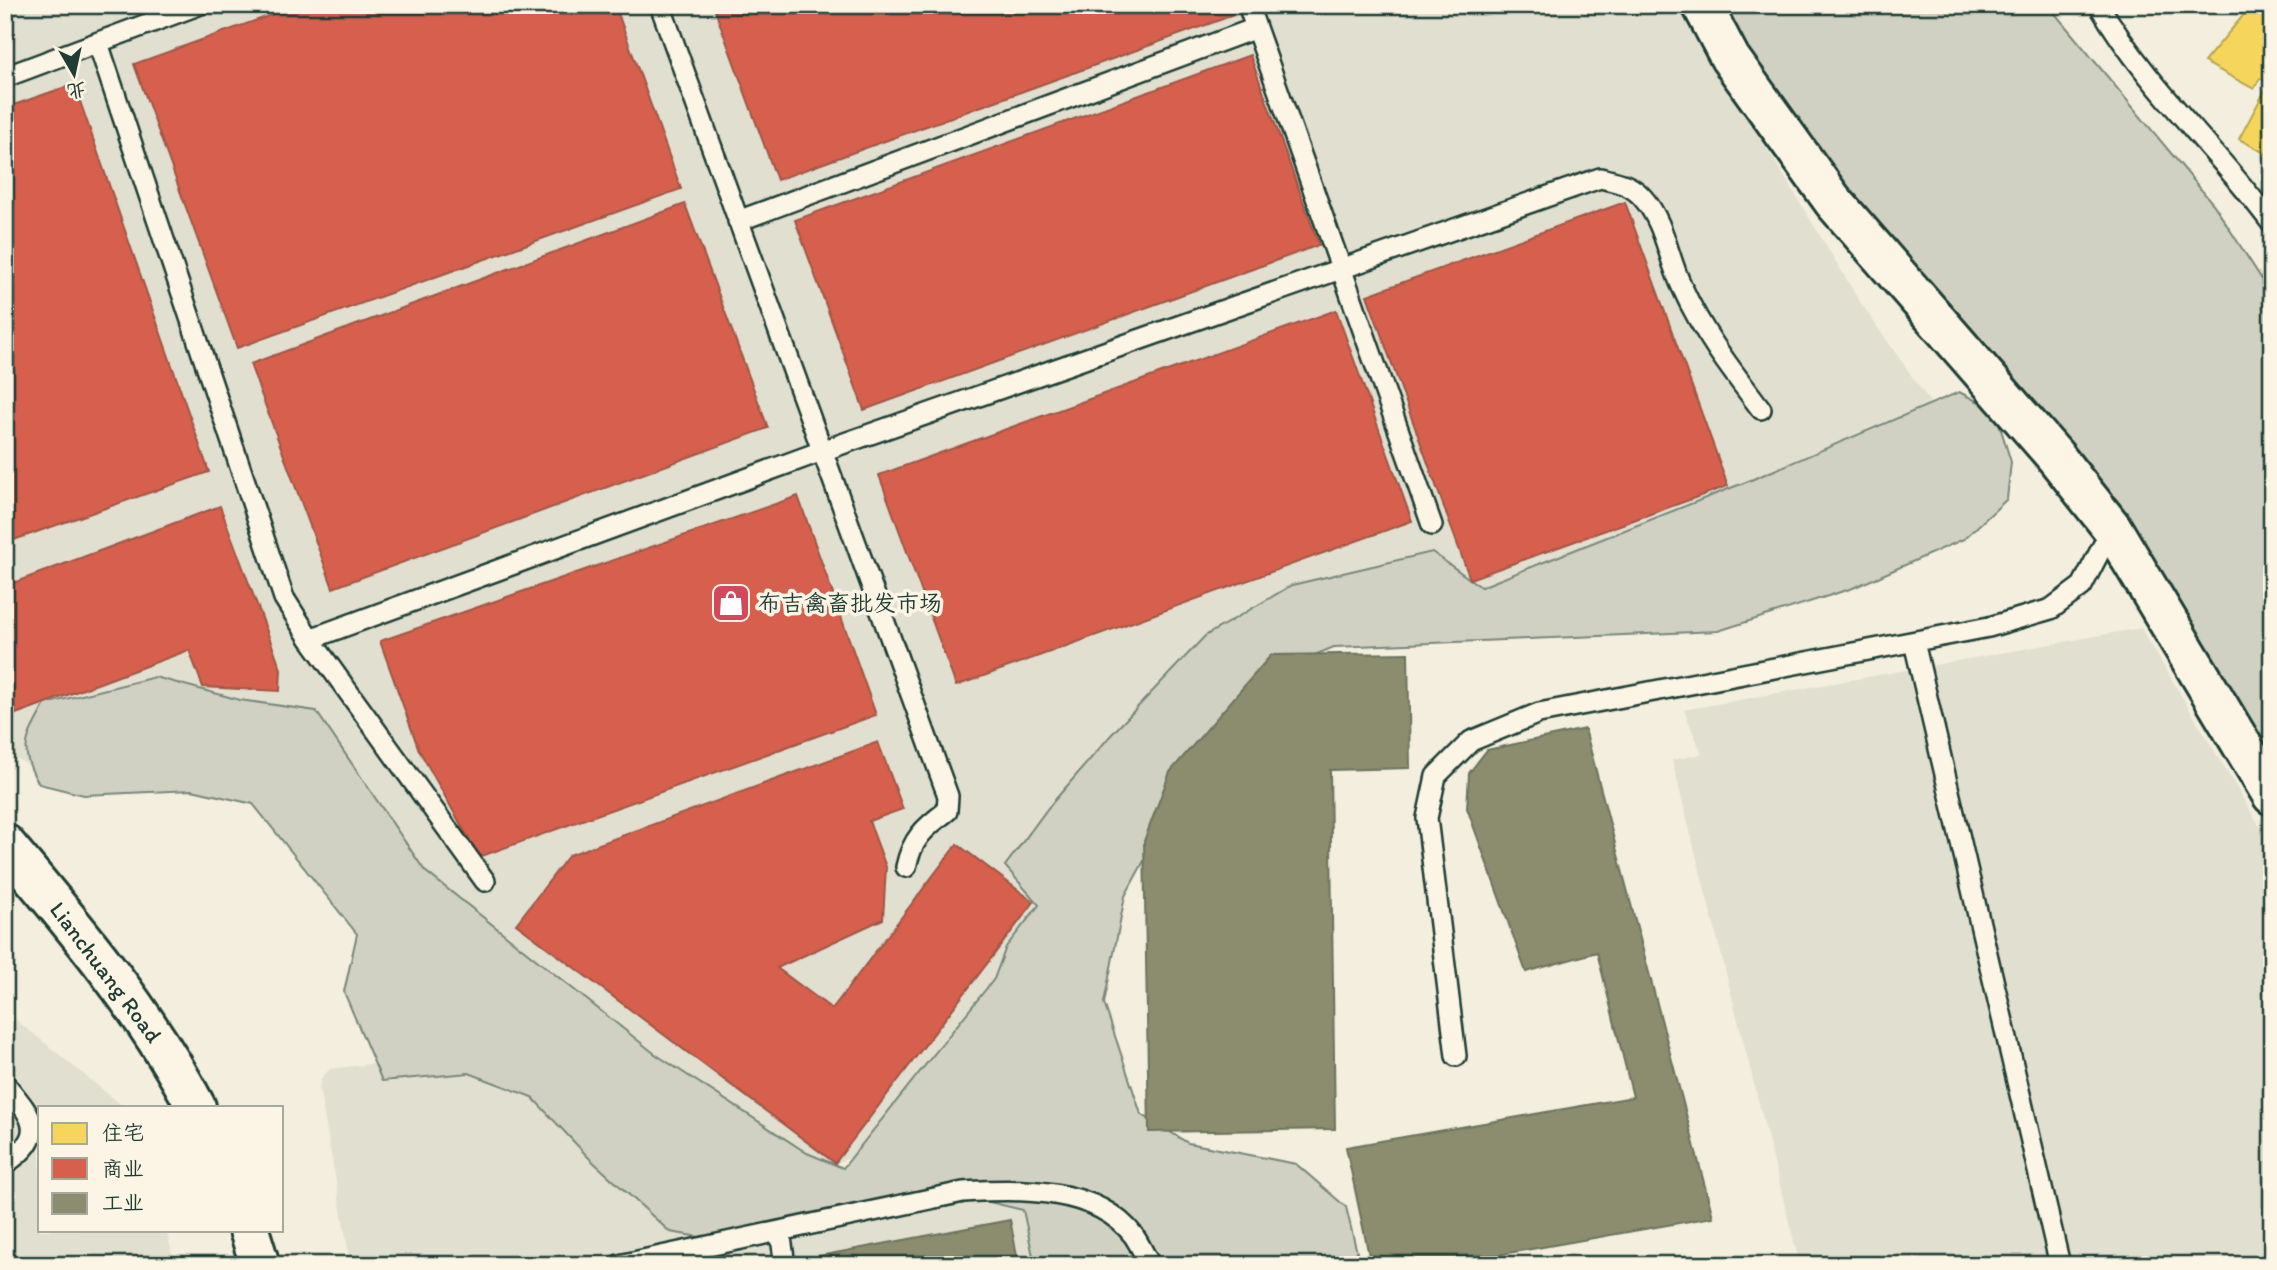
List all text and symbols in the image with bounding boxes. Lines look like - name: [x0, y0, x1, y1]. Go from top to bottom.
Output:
- north arrow: [38, 38, 108, 108]
- text: 北: [65, 77, 88, 103]
- shop icon: 布吉禽畜批发市场: [710, 582, 752, 624]
- place label: 布吉禽畜批发市场: [758, 589, 942, 617]
- street label: Lianchuang Road: [44, 896, 168, 1048]
- legend: [38, 1106, 284, 1232]
- text: 住宅: [102, 1120, 144, 1145]
- text: 商业: [102, 1156, 144, 1181]
- text: 工业: [102, 1190, 144, 1215]

